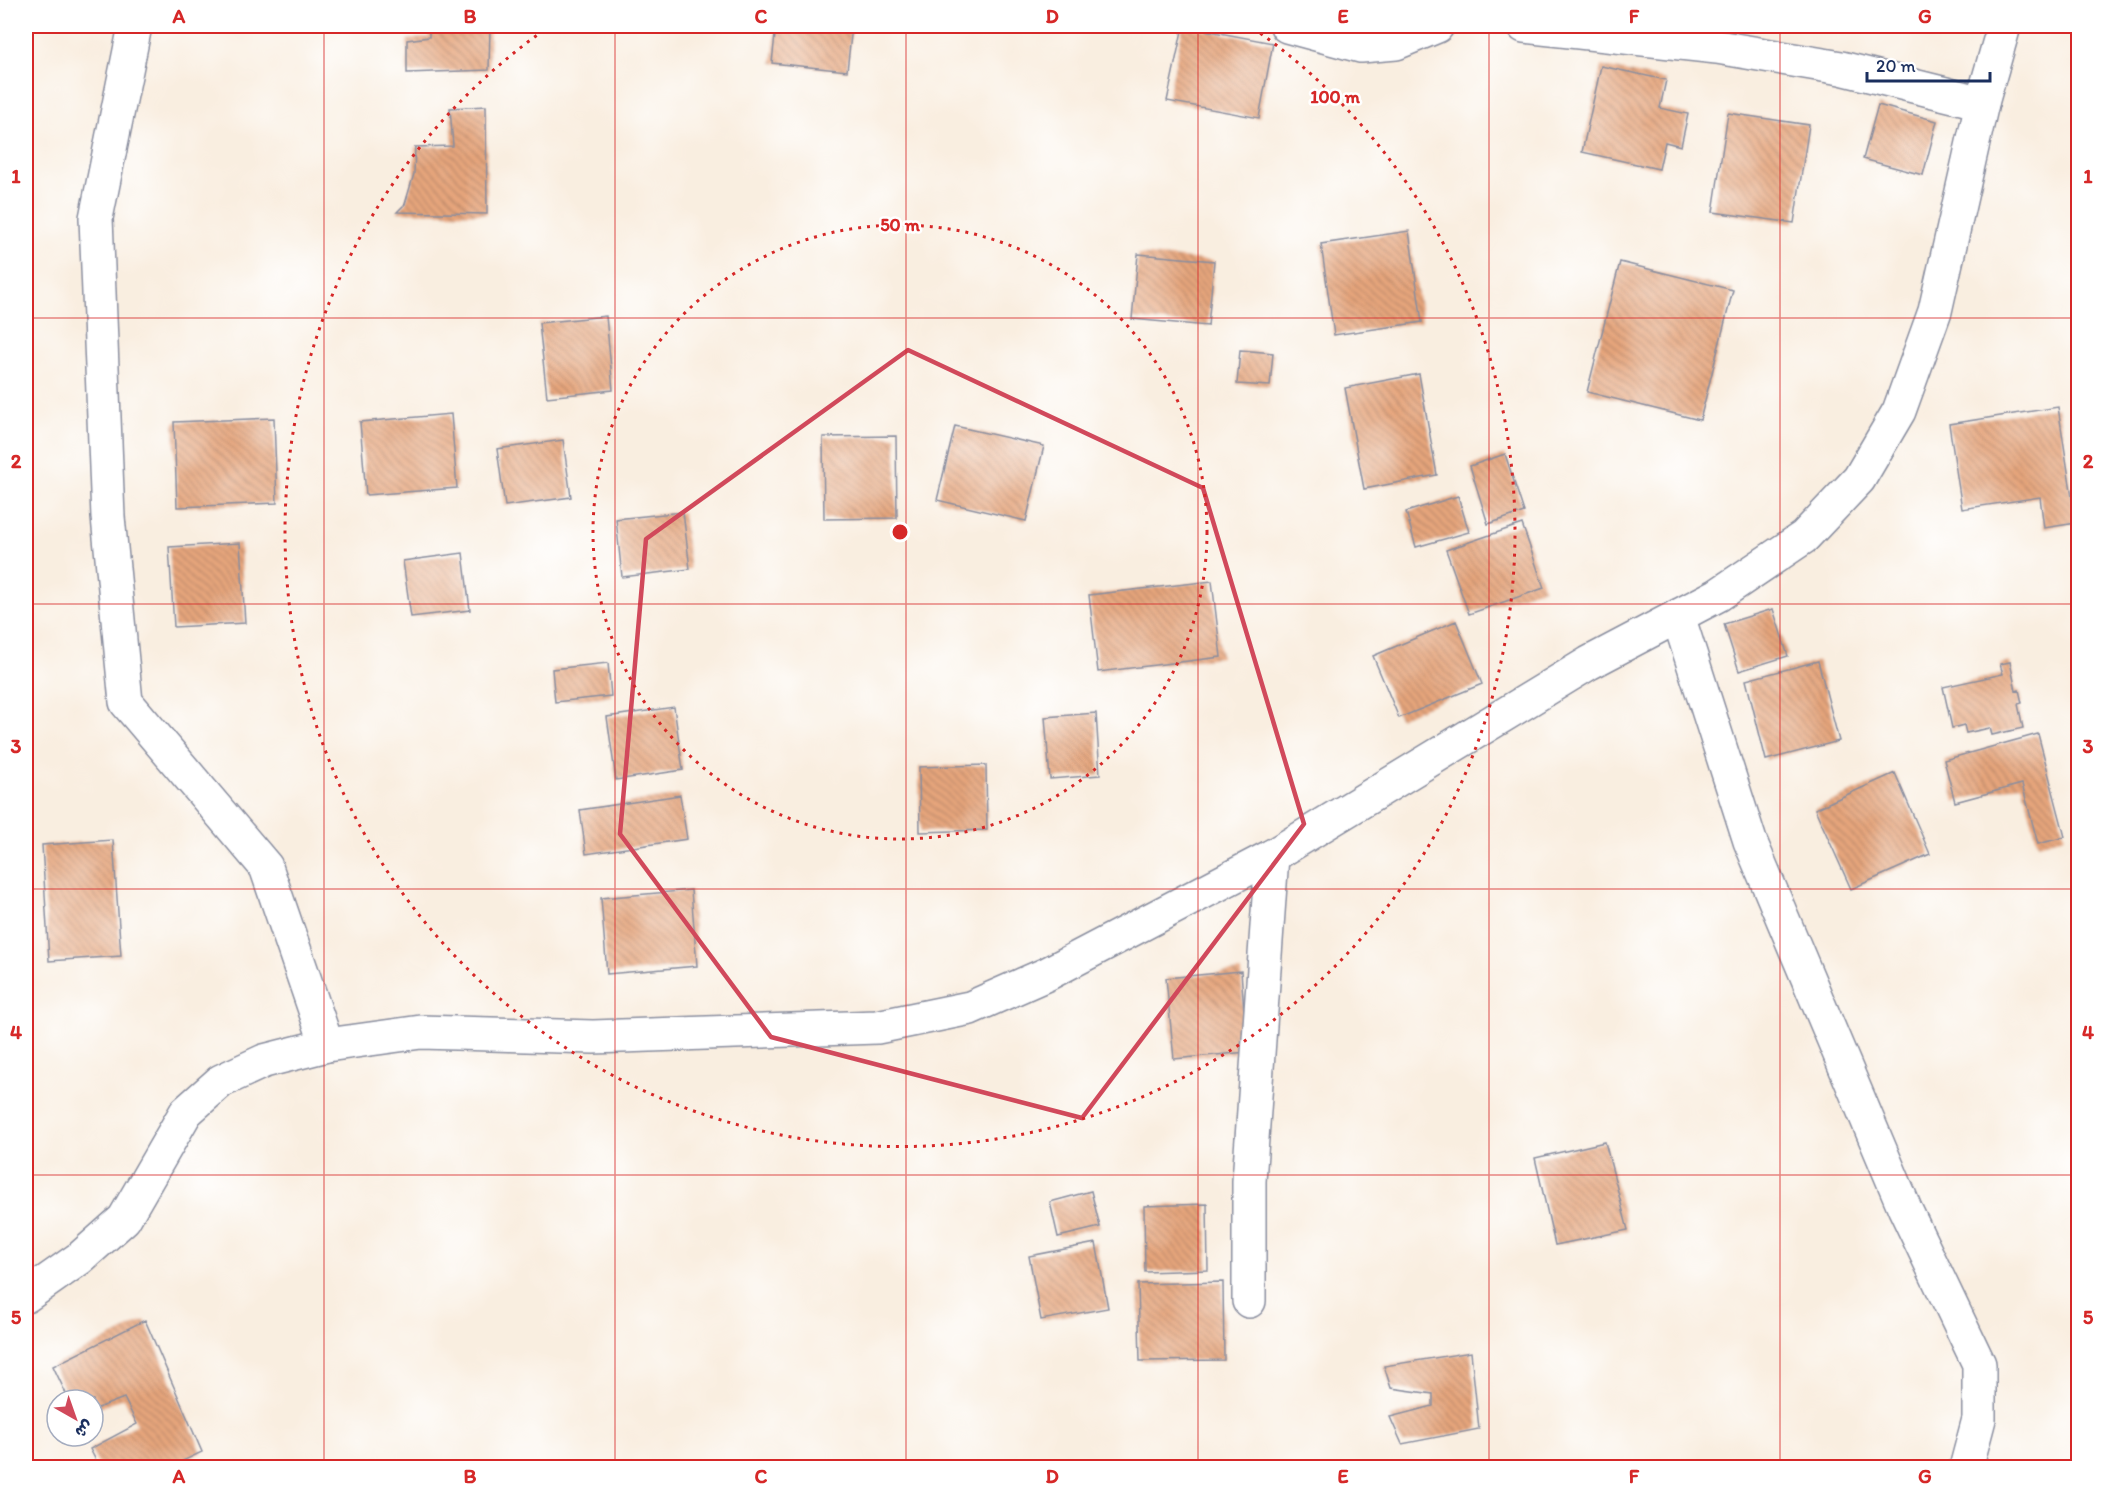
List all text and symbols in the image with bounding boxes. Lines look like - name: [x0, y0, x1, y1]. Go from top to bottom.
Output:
- text: A: [172, 4, 186, 28]
- text: B: [464, 4, 477, 28]
- text: C: [755, 4, 768, 28]
- text: D: [1045, 4, 1059, 28]
- text: E: [1337, 4, 1349, 28]
- text: F: [1629, 4, 1640, 28]
- text: G: [1918, 4, 1932, 28]
- scale bar: [1867, 45, 1990, 83]
- text: 20 m: [1876, 55, 1916, 77]
- text: 100 m: [1310, 86, 1361, 108]
- text: 1: [11, 164, 21, 188]
- text: 1: [2083, 164, 2093, 188]
- text: 50 m: [880, 214, 921, 236]
- text: 2: [11, 449, 22, 473]
- text: 2: [2083, 449, 2094, 473]
- centre of rings: [890, 522, 910, 542]
- text: 3: [11, 734, 22, 758]
- text: 3: [2083, 734, 2094, 758]
- text: 4: [10, 1020, 22, 1044]
- text: 4: [2082, 1020, 2094, 1044]
- text: 5: [11, 1305, 22, 1329]
- text: 5: [2083, 1305, 2094, 1329]
- north arrow: [45, 1388, 105, 1448]
- text: ش: [71, 1416, 97, 1442]
- text: A: [172, 1464, 186, 1488]
- text: B: [464, 1464, 477, 1488]
- text: C: [755, 1464, 768, 1488]
- text: D: [1045, 1464, 1059, 1488]
- text: E: [1337, 1464, 1349, 1488]
- text: F: [1629, 1464, 1640, 1488]
- text: G: [1918, 1464, 1932, 1488]

